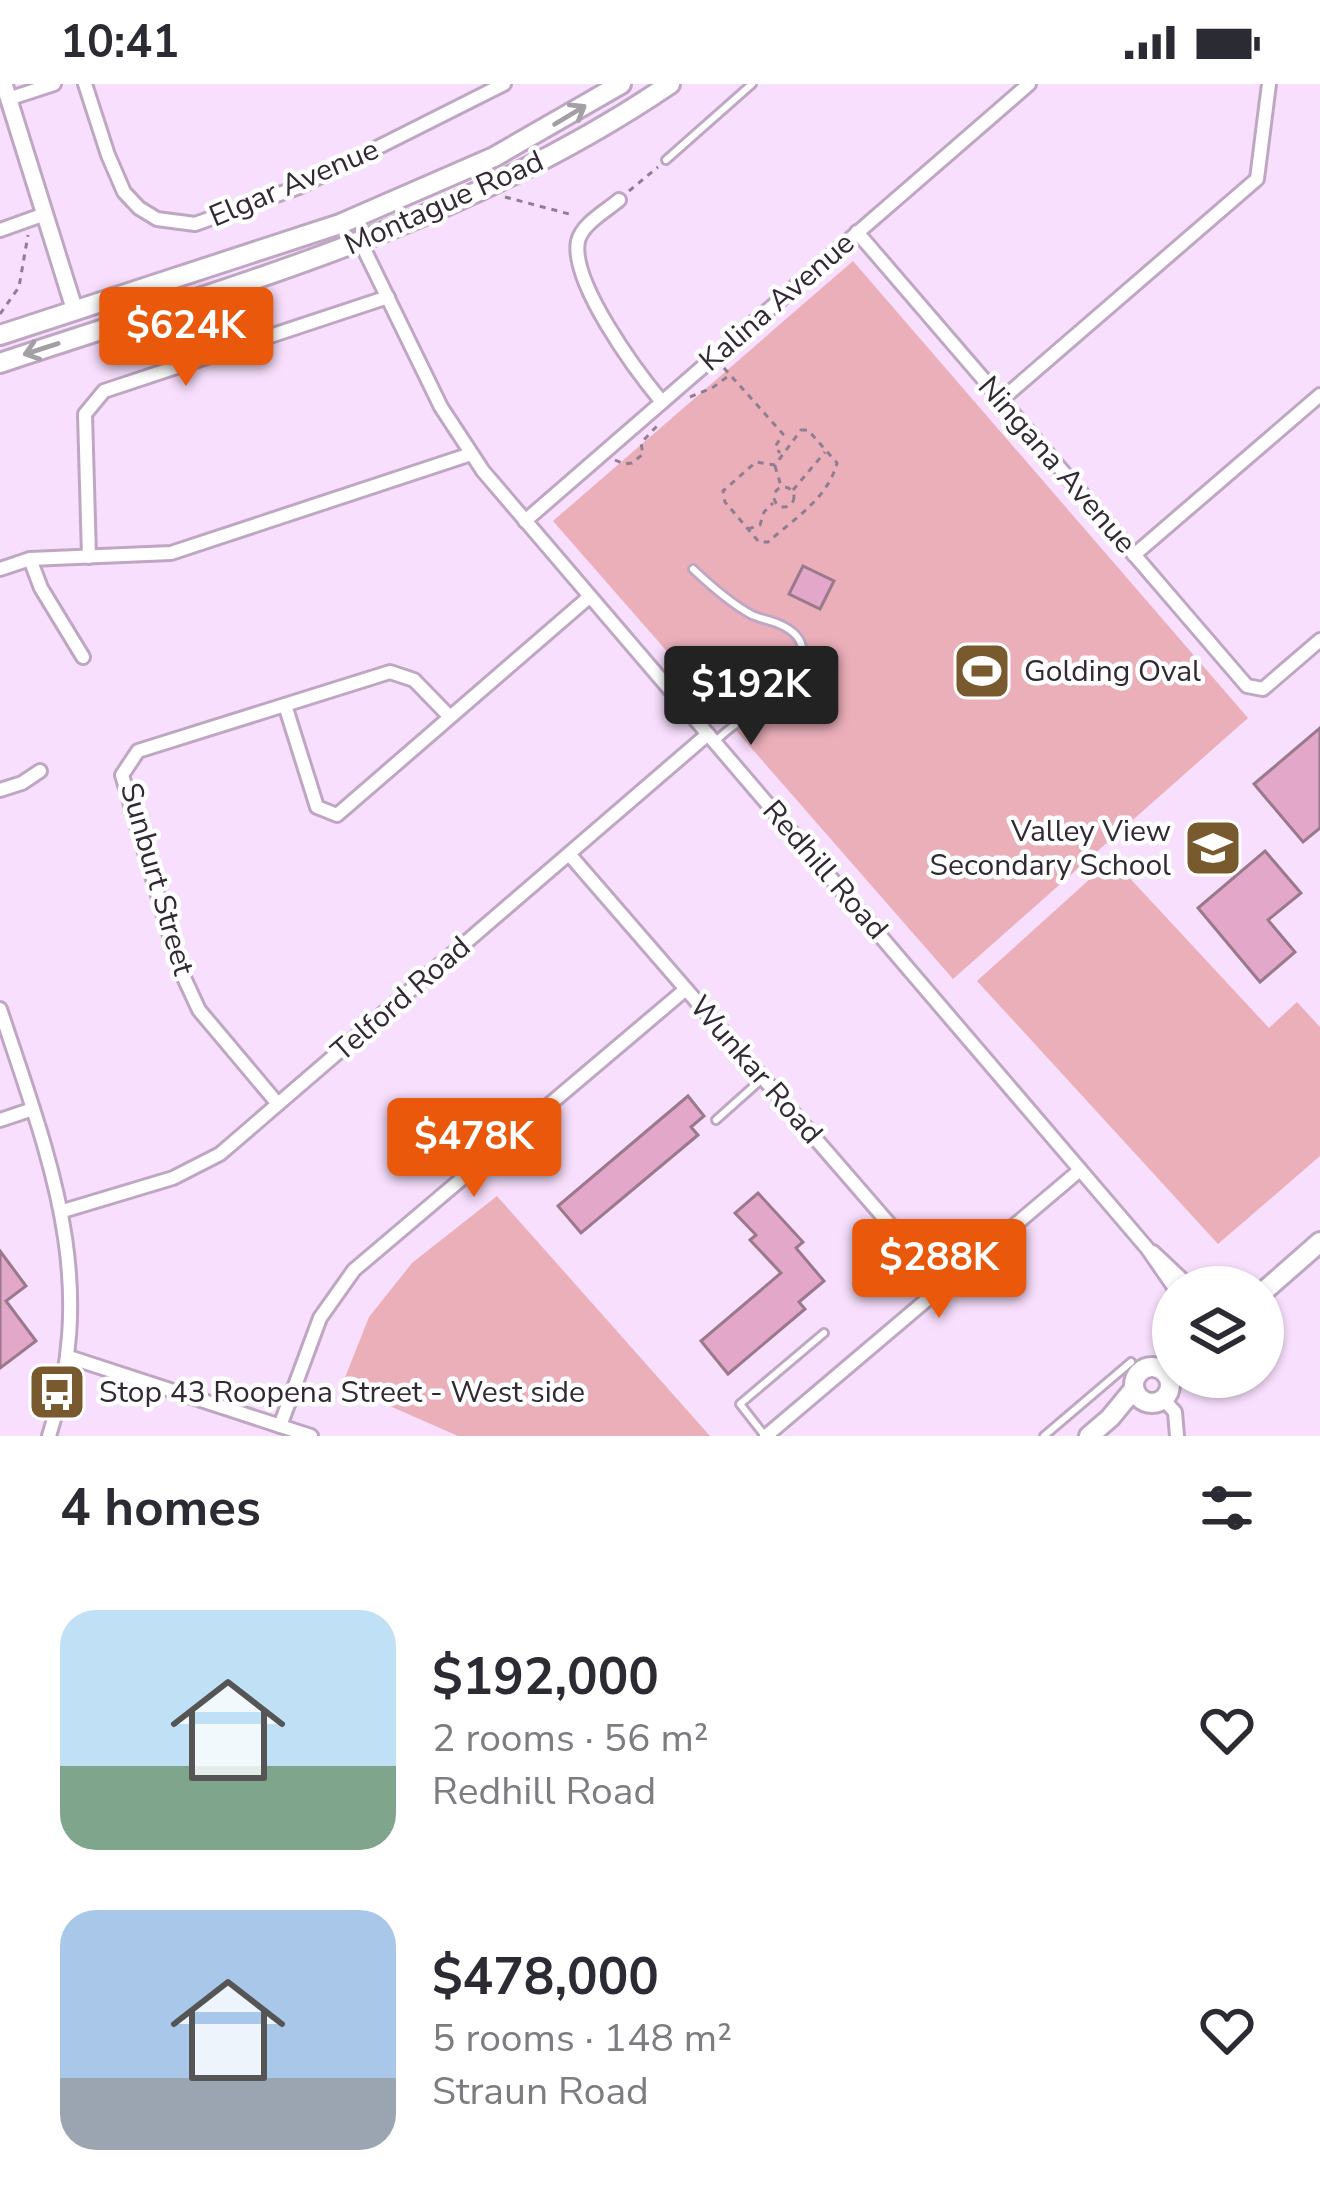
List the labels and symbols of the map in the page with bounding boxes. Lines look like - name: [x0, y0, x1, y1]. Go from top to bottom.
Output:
- one-way arrow: [552, 102, 587, 126]
- street label: Elgar Avenue: [203, 129, 385, 237]
- street label: Montague Road: [338, 141, 550, 265]
- street label: Kalina Avenue: [691, 223, 863, 381]
- pin: $624K: [102, 287, 270, 389]
- one-way arrow: [23, 340, 61, 362]
- street label: Ningana Avenue: [969, 368, 1145, 562]
- sports icon: Golding Oval: [951, 640, 1013, 702]
- pin: $192K: [667, 646, 835, 748]
- place label: Golding Oval: [1024, 651, 1201, 692]
- street label: Sunburt Street: [110, 778, 204, 980]
- street label: Redhill Road: [753, 791, 897, 949]
- place label: Valley View Secondary School: [930, 811, 1171, 886]
- school or university icon: Valley View Secondary School: [1182, 817, 1244, 879]
- street label: Telford Road: [323, 927, 479, 1071]
- street label: Wunkar Road: [680, 987, 832, 1153]
- pin: $478K: [390, 1098, 558, 1200]
- pin: $288K: [855, 1219, 1023, 1321]
- bus stop icon: Stop 43 Roopena Street - West side: [26, 1361, 88, 1423]
- place label: Stop 43 Roopena Street - West side: [99, 1372, 585, 1413]

